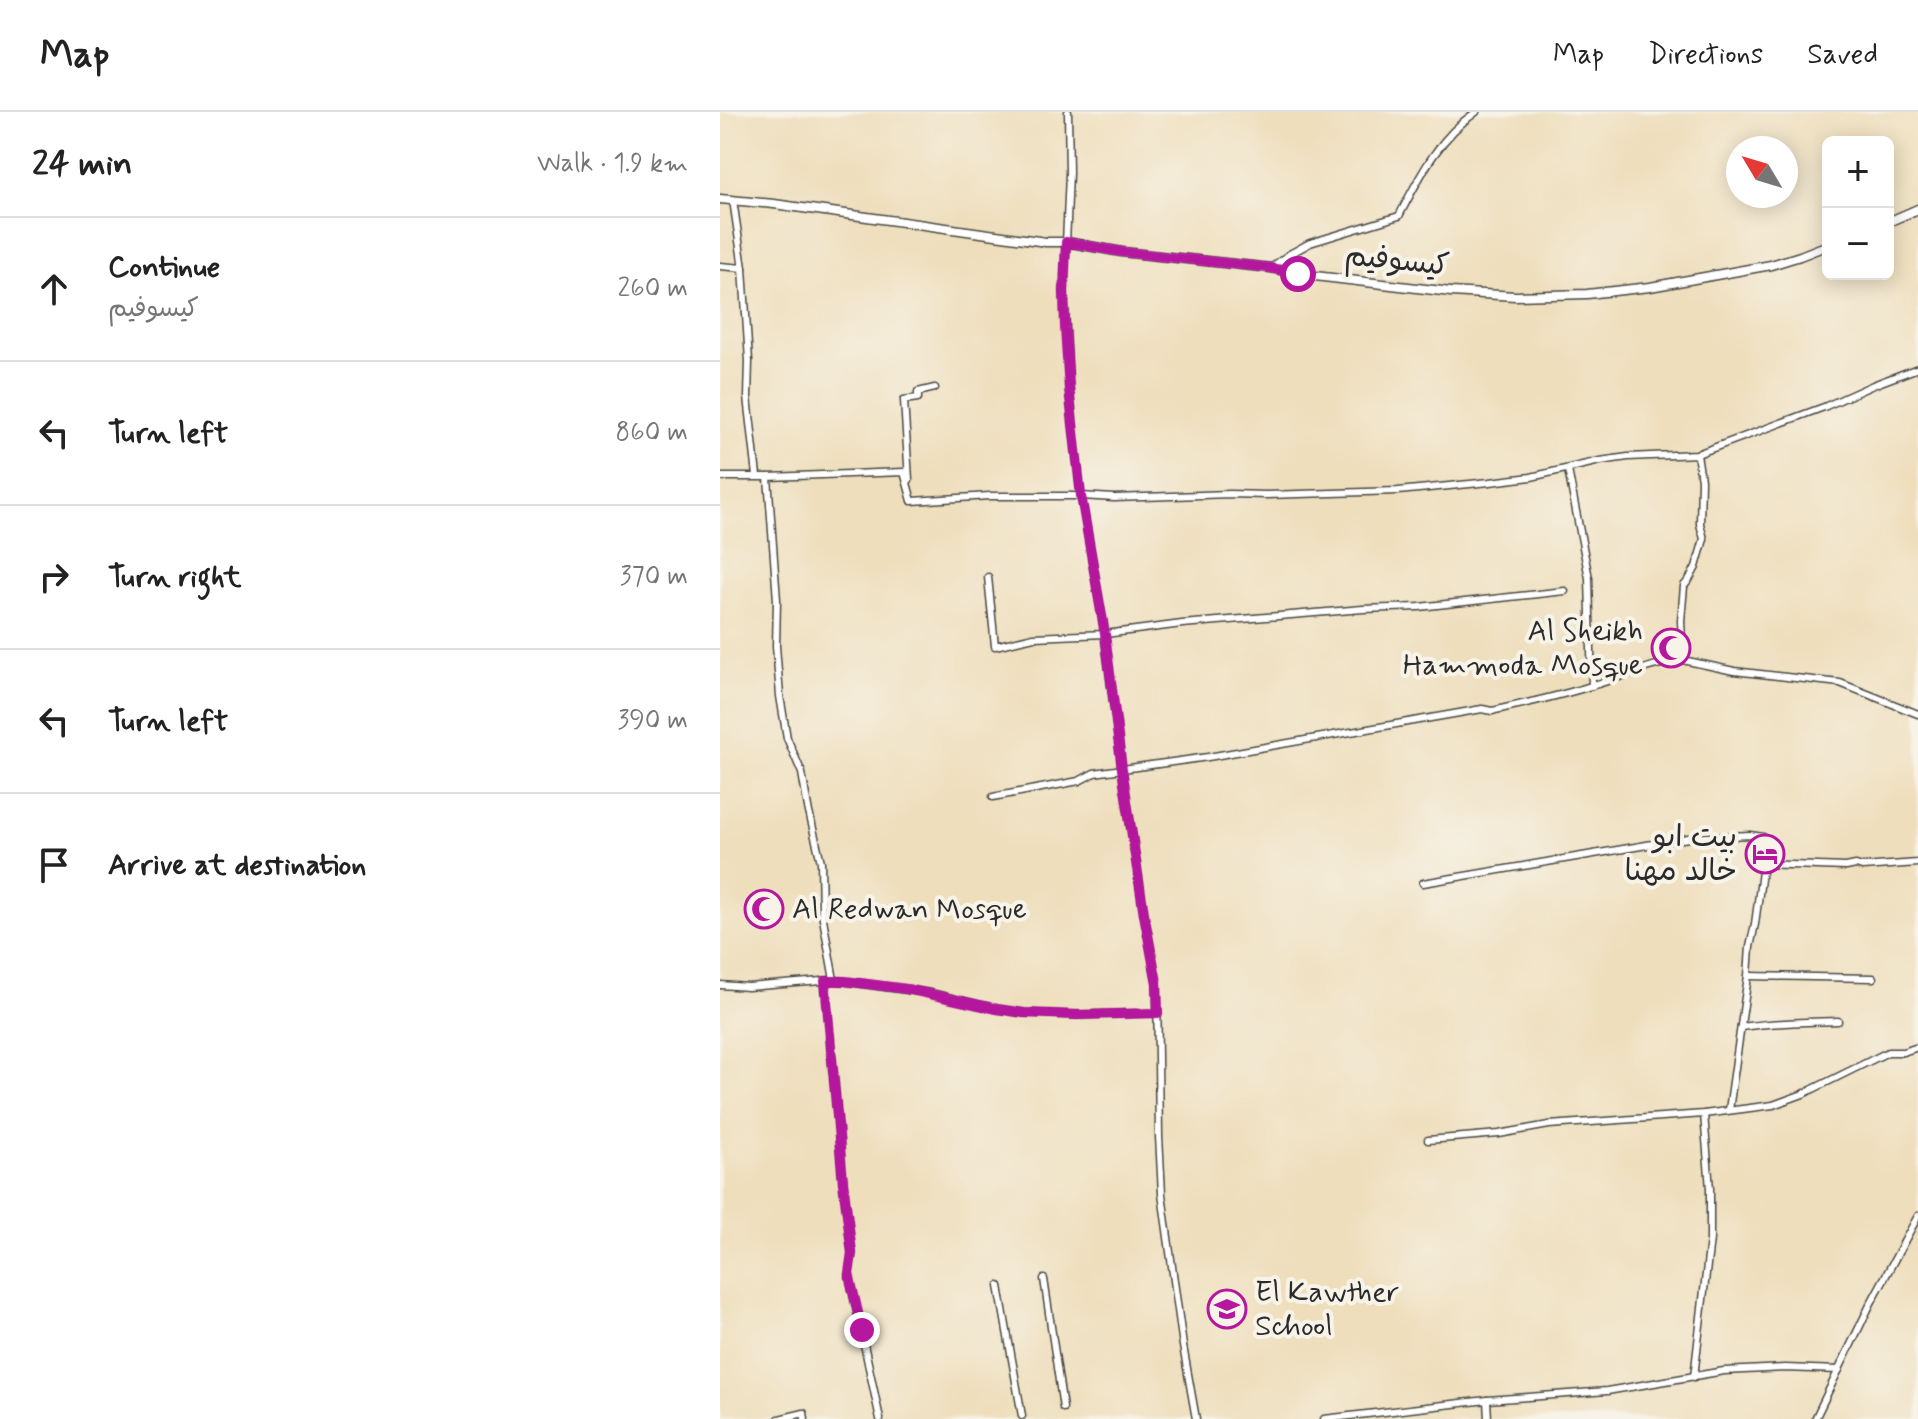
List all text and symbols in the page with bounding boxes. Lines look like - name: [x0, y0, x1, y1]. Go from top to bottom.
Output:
- text: Map: [40, 31, 110, 80]
- text: Map: [1553, 37, 1604, 74]
- text: Directions: [1648, 37, 1763, 74]
- text: Saved: [1807, 37, 1878, 74]
- north arrow: [1726, 136, 1798, 208]
- map controls: [1822, 136, 1894, 280]
- button: +: [1822, 136, 1894, 208]
- text: 24 min: [32, 142, 132, 187]
- text: Walk · 1.9 km: [537, 147, 688, 181]
- button: −: [1822, 208, 1894, 280]
- street label: كيسوفيم: [1343, 236, 1451, 287]
- text: Continue: [108, 248, 220, 287]
- route start: [1280, 256, 1316, 292]
- icon: ahead: [32, 267, 76, 311]
- text: 260 m: [618, 272, 688, 306]
- text: كيسوفيم: [108, 292, 199, 326]
- icon: left: [32, 411, 76, 455]
- text: Turn left: [108, 414, 228, 453]
- text: 860 m: [616, 416, 688, 450]
- icon: right: [32, 555, 76, 599]
- text: Turn right: [108, 558, 241, 597]
- text: 370 m: [620, 560, 688, 594]
- place label: Al Sheikh Hammoda Mosque: [1403, 612, 1643, 685]
- mosque icon: Al Sheikh Hammoda Mosque: [1650, 627, 1692, 669]
- icon: left: [32, 699, 76, 743]
- text: Turn left: [108, 702, 228, 741]
- text: 390 m: [617, 704, 688, 738]
- place label: بيت ابو خالد مهنا: [1625, 818, 1737, 891]
- hotel icon: بيت ابو خالد مهنا: [1744, 833, 1786, 875]
- icon: arrive: [32, 843, 76, 887]
- text: Arrive at destination: [108, 846, 366, 885]
- mosque icon: Al Redwan Mosque: [743, 888, 785, 930]
- place label: Al Redwan Mosque: [792, 890, 1027, 929]
- place label: El Kawther School: [1255, 1273, 1399, 1346]
- school or university icon: El Kawther School: [1206, 1288, 1248, 1330]
- route end: [844, 1312, 880, 1348]

